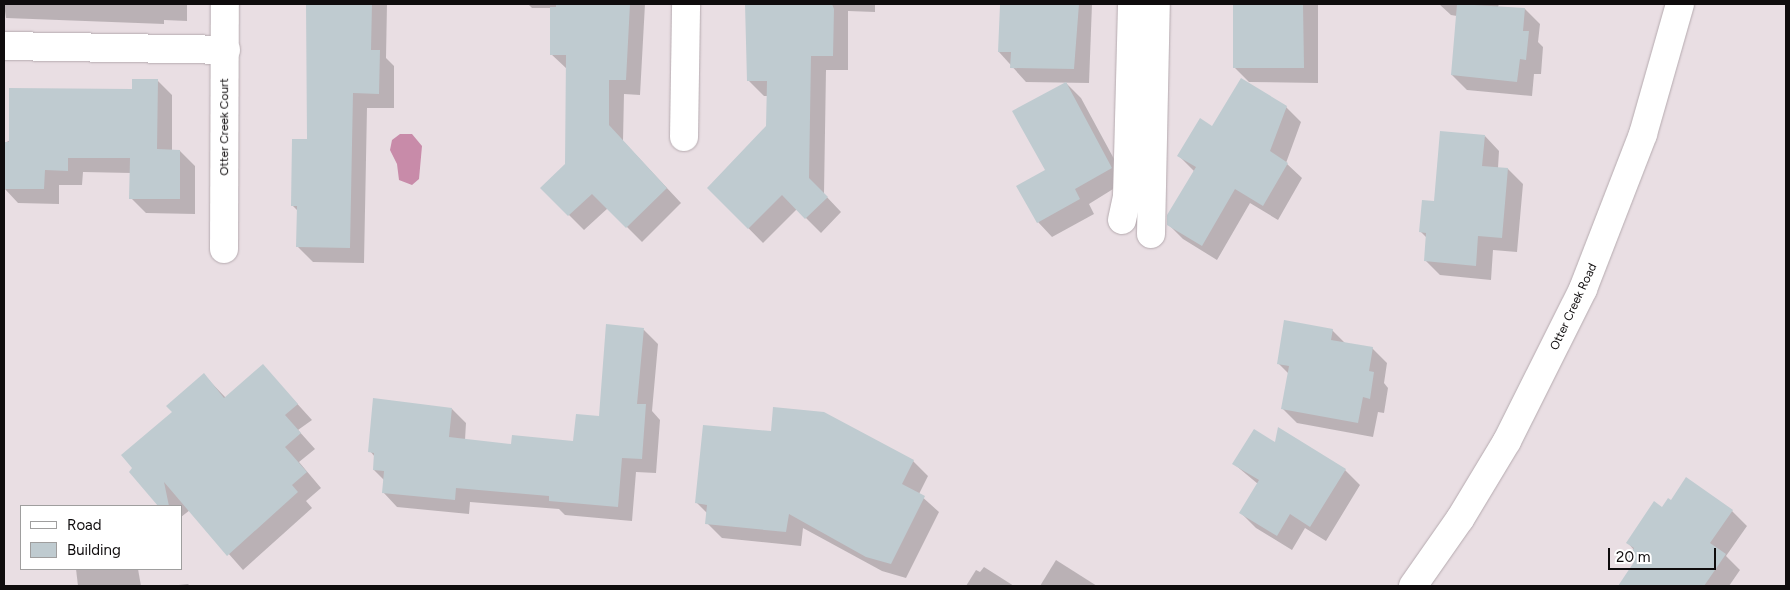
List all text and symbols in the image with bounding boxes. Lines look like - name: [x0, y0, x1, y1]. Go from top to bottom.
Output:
- street label: Otter Creek Court: [218, 78, 232, 176]
- street label: Otter Creek Road: [1548, 261, 1600, 353]
- legend: [20, 505, 182, 570]
- text: Road: [67, 516, 102, 534]
- scale bar: [1610, 538, 1718, 570]
- text: Building: [67, 541, 121, 559]
- text: 20 m: [1616, 548, 1650, 566]

